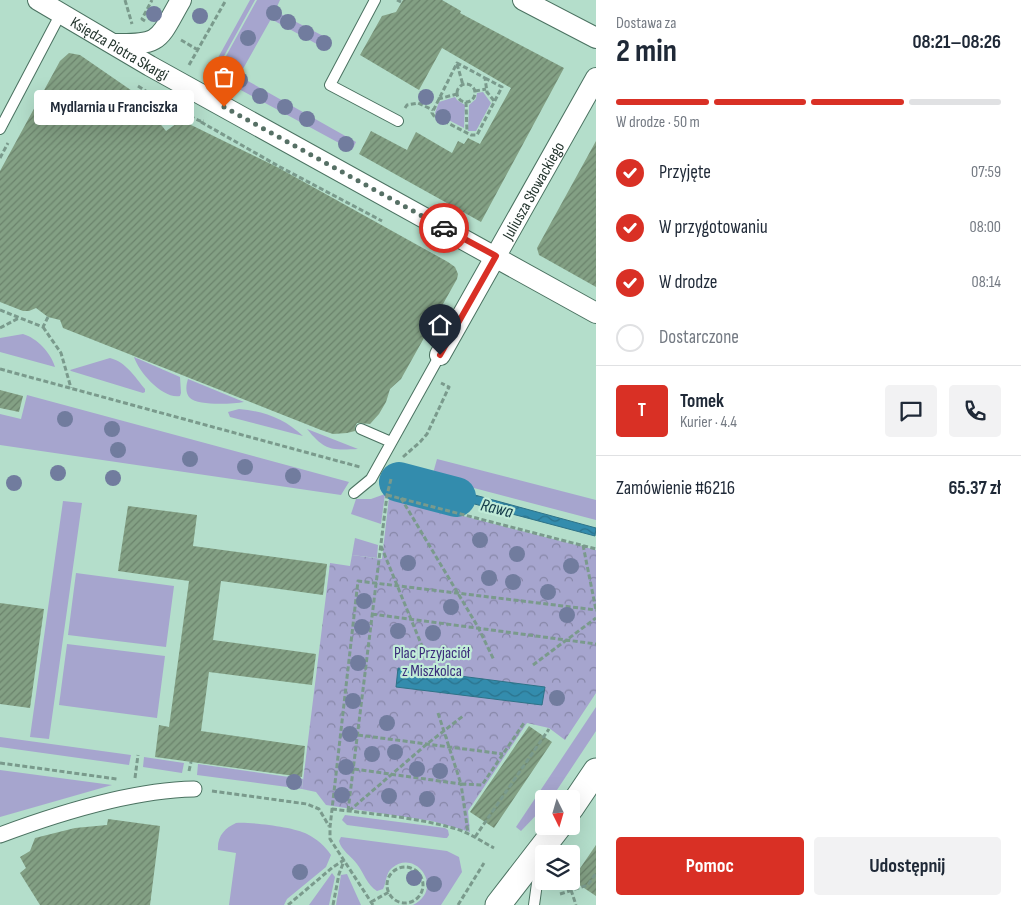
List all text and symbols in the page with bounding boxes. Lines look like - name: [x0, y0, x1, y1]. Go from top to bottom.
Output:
- street label: Księdza Piotra Skargi: [67, 13, 172, 85]
- text: Dostawa za: [616, 14, 677, 33]
- text: 08:21–08:26: [912, 31, 1001, 54]
- text: 2 min: [616, 32, 677, 71]
- pin: [203, 56, 245, 107]
- icon: bag: [210, 63, 238, 91]
- callout: Mydlarnia u Franciszka: [34, 90, 194, 124]
- text: Mydlarnia u Franciszka: [50, 98, 178, 117]
- text: W drodze · 50 m: [616, 113, 700, 132]
- street label: Juliusza Słowackiego: [498, 139, 569, 244]
- icon: check: [616, 159, 644, 187]
- text: Przyjęte: [659, 161, 711, 184]
- text: 07:59: [971, 163, 1001, 182]
- courier: [419, 203, 469, 253]
- icon: car: [430, 214, 458, 242]
- icon: check: [616, 214, 644, 242]
- text: W przygotowaniu: [659, 216, 768, 239]
- text: 08:00: [970, 218, 1001, 237]
- icon: check: [616, 269, 644, 297]
- text: W drodze: [659, 271, 717, 294]
- text: 08:14: [972, 273, 1001, 292]
- pin: [419, 304, 461, 355]
- icon: home: [426, 311, 454, 339]
- text: Dostarczone: [659, 326, 739, 349]
- button: chat: [885, 385, 937, 437]
- button: phone: [949, 385, 1001, 437]
- text: Tomek: [680, 390, 724, 413]
- text: T: [638, 399, 646, 422]
- text: Kurier · 4.4: [680, 413, 737, 432]
- text: Zamówienie #6216: [616, 477, 735, 500]
- text: 65.37 zł: [948, 477, 1001, 500]
- water label: Rawa: [479, 494, 516, 523]
- park label: Plac Przyjaciół z Miszkolca: [394, 644, 471, 681]
- north arrow: [535, 790, 580, 835]
- map controls: [535, 790, 580, 890]
- button: Pomoc: [616, 837, 804, 895]
- button: Udostępnij: [814, 837, 1001, 895]
- button: layers: [535, 845, 580, 890]

